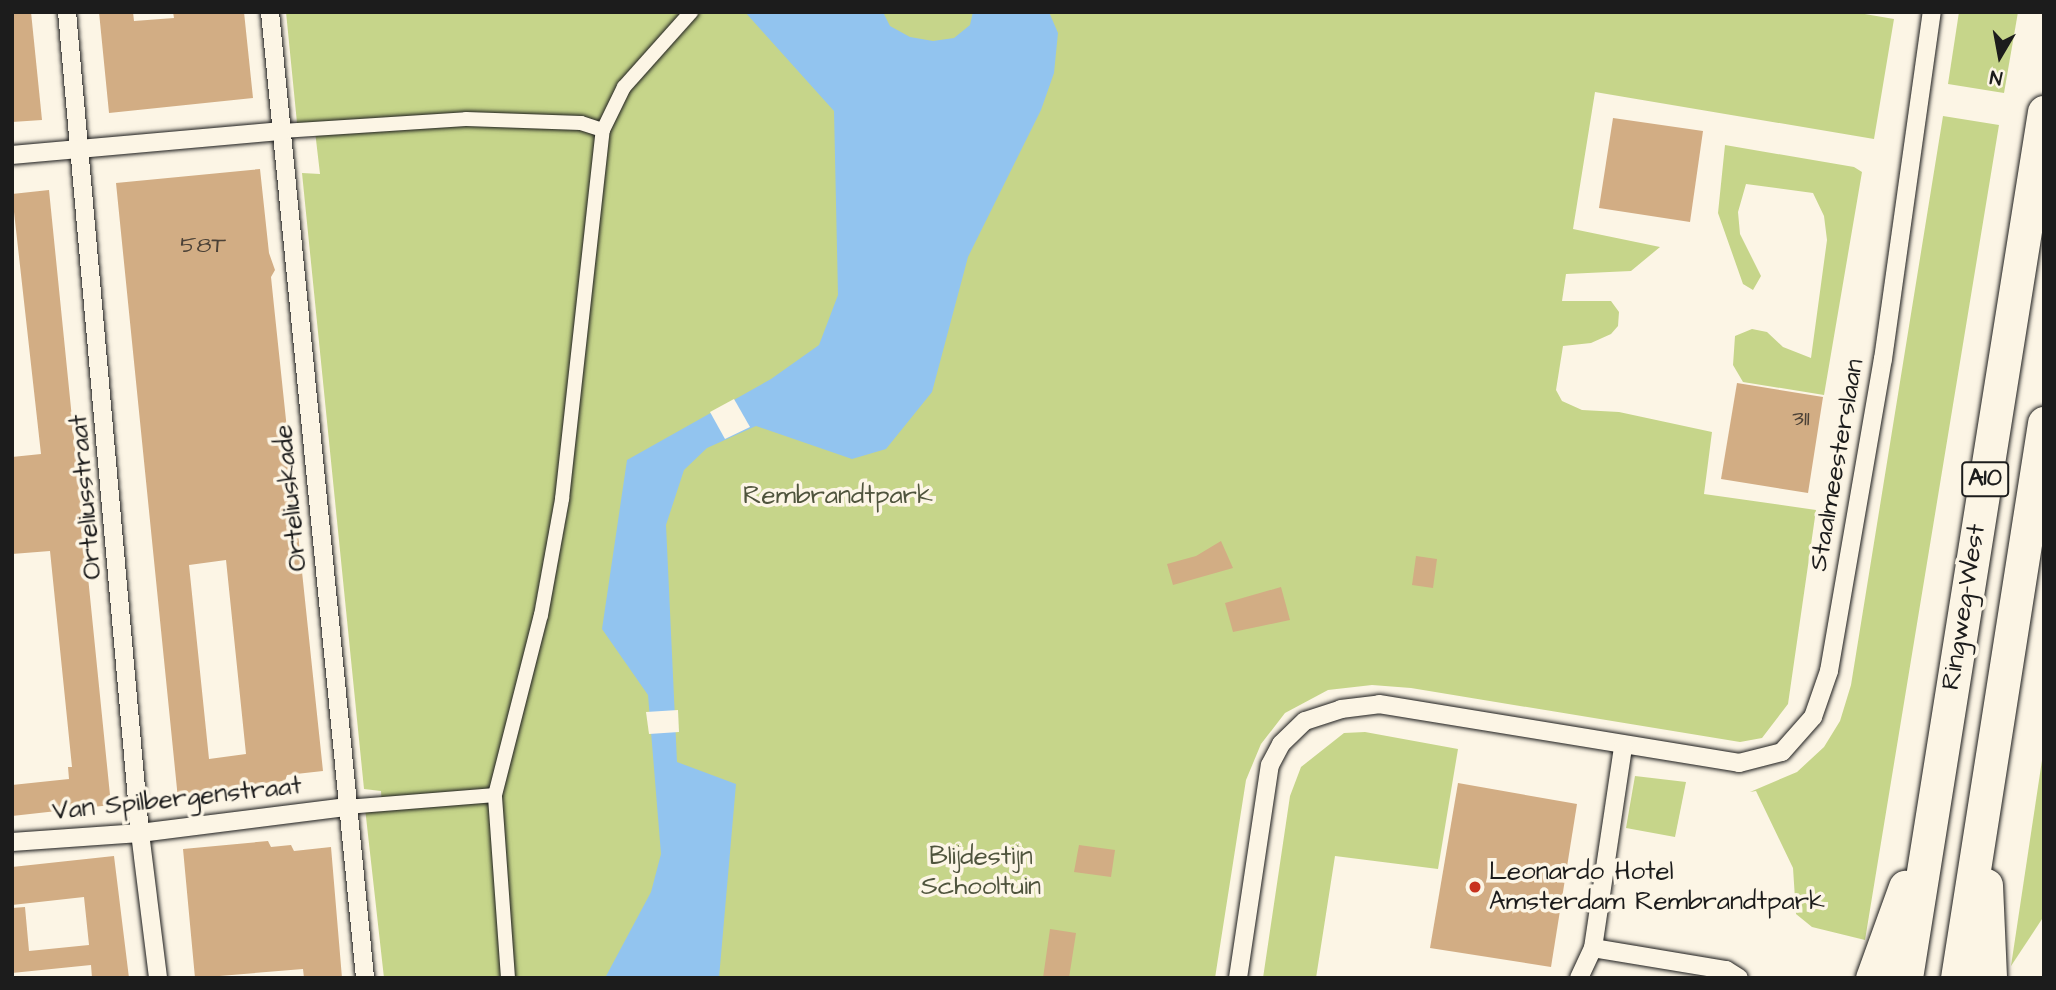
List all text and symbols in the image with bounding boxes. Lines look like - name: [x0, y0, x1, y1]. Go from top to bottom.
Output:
- north arrow: [1965, 21, 2035, 91]
- text: N: [1988, 63, 2004, 92]
- house number: 58T: [180, 231, 226, 259]
- street label: Staalmeesterslaan: [1803, 357, 1871, 573]
- house number: 311: [1792, 404, 1810, 432]
- street label: Orteliusstraat: [63, 413, 109, 581]
- street label: Orteliuskade: [268, 423, 314, 573]
- road number: A10: [1960, 458, 2010, 500]
- park label: Rembrandtpark: [743, 480, 933, 512]
- street label: Ringweg-West: [1935, 522, 1993, 692]
- street label: Van Spilbergenstraat: [51, 770, 303, 828]
- park label: Blijdestijn Schooltuin: [921, 841, 1041, 903]
- place label: Leonardo Hotel Amsterdam Rembrandtpark: [1489, 856, 1825, 917]
- marker: Leonardo Hotel Amsterdam Rembrandtpark: [1467, 879, 1483, 895]

